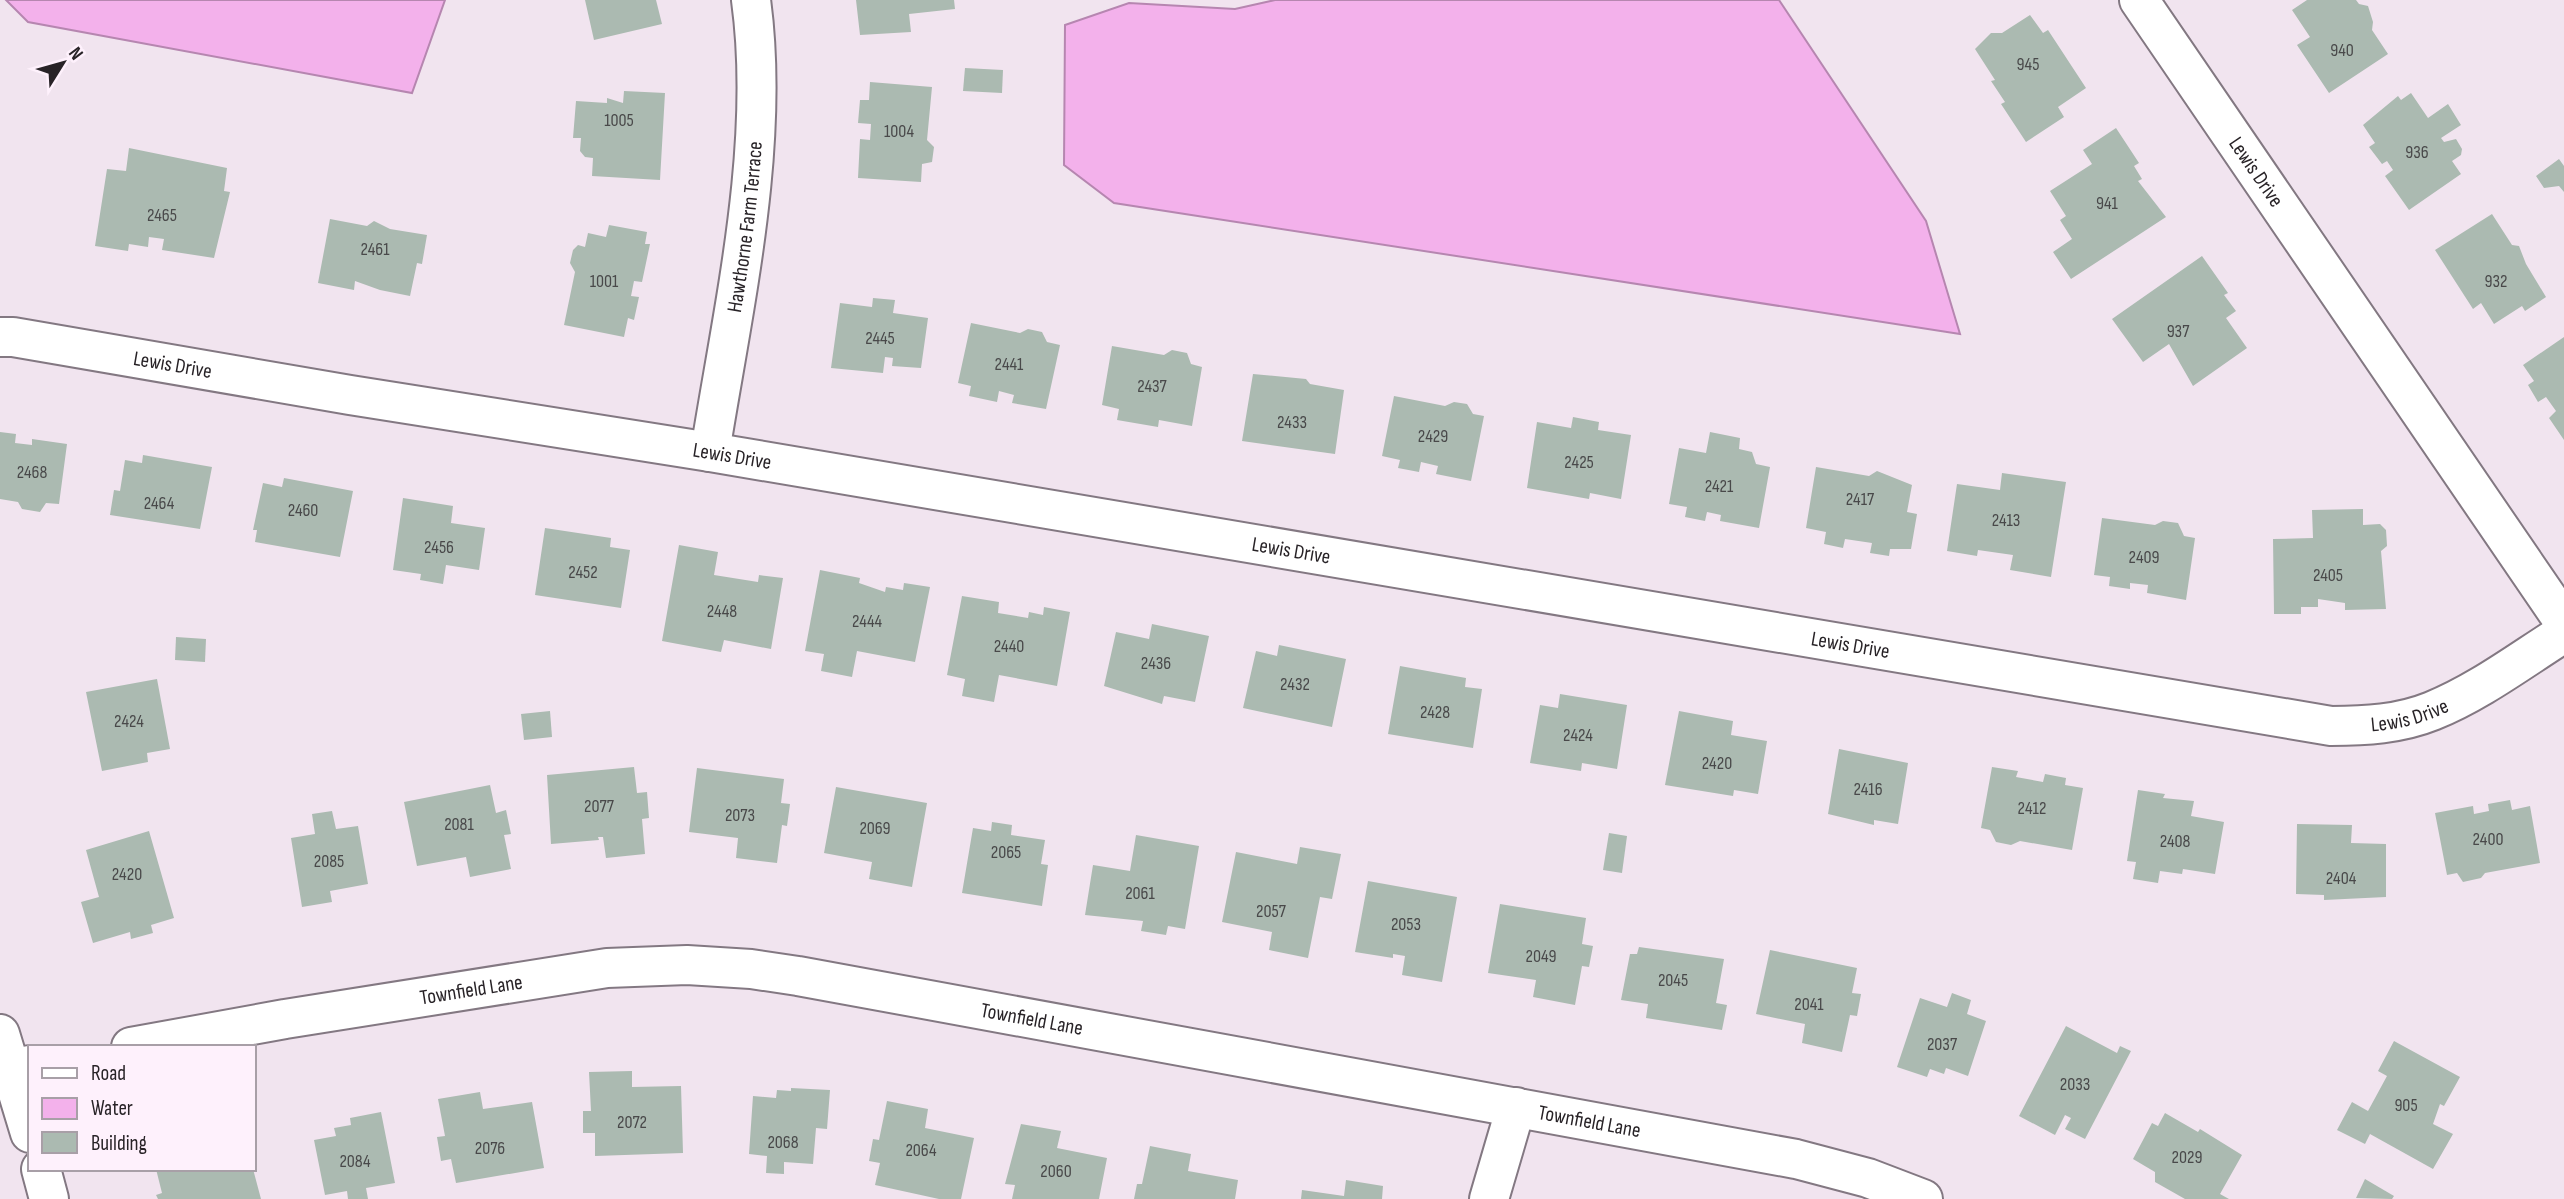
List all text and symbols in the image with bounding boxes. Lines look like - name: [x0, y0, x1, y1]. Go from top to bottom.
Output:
- north arrow: [28, 28, 98, 98]
- house number: 940: [2330, 40, 2354, 61]
- text: N: [63, 43, 88, 65]
- house number: 945: [2017, 54, 2039, 75]
- house number: 1005: [604, 110, 634, 131]
- house number: 1004: [884, 121, 914, 142]
- street label: Lewis Drive: [2224, 132, 2289, 211]
- street label: Hawthorne Farm Terrace: [721, 140, 767, 314]
- house number: 936: [2405, 142, 2429, 163]
- house number: 941: [2096, 193, 2119, 214]
- house number: 2465: [147, 205, 177, 226]
- house number: 2461: [360, 239, 390, 260]
- house number: 1001: [590, 271, 619, 292]
- house number: 932: [2485, 271, 2507, 292]
- house number: 937: [2167, 321, 2190, 342]
- house number: 2445: [865, 328, 895, 349]
- street label: Lewis Drive: [131, 345, 214, 384]
- house number: 2441: [995, 354, 1024, 375]
- house number: 2437: [1137, 376, 1168, 397]
- house number: 2433: [1277, 412, 1307, 433]
- house number: 2429: [1418, 426, 1448, 447]
- street label: Lewis Drive: [691, 437, 773, 475]
- house number: 2425: [1564, 452, 1594, 473]
- house number: 2468: [17, 462, 47, 483]
- house number: 2421: [1705, 476, 1734, 497]
- house number: 2417: [1846, 489, 1875, 510]
- house number: 2464: [144, 493, 175, 514]
- house number: 2460: [288, 500, 318, 521]
- house number: 2413: [1992, 510, 2020, 531]
- street label: Lewis Drive: [1250, 531, 1332, 569]
- house number: 2456: [424, 537, 454, 558]
- house number: 2409: [2129, 547, 2159, 568]
- house number: 2452: [568, 562, 598, 583]
- house number: 2405: [2313, 565, 2343, 586]
- house number: 2448: [707, 601, 737, 622]
- house number: 2444: [852, 611, 882, 632]
- street label: Lewis Drive: [1809, 626, 1892, 664]
- house number: 2440: [994, 636, 1024, 657]
- house number: 2436: [1141, 653, 1171, 674]
- house number: 2432: [1280, 674, 1310, 695]
- street label: Lewis Drive: [2370, 693, 2452, 737]
- house number: 2428: [1420, 702, 1450, 723]
- house number: 2424: [114, 711, 144, 732]
- house number: 2424: [1563, 725, 1593, 746]
- house number: 2420: [1702, 753, 1732, 774]
- house number: 2416: [1853, 779, 1883, 800]
- house number: 2077: [584, 796, 615, 817]
- house number: 2412: [2018, 798, 2046, 819]
- house number: 2073: [725, 805, 755, 826]
- house number: 2081: [444, 814, 475, 835]
- house number: 2069: [859, 818, 891, 839]
- house number: 2400: [2473, 829, 2503, 850]
- house number: 2408: [2160, 831, 2190, 852]
- house number: 2065: [991, 842, 1021, 863]
- house number: 2085: [314, 851, 344, 872]
- house number: 2420: [112, 864, 142, 885]
- house number: 2404: [2326, 868, 2357, 889]
- house number: 2061: [1125, 883, 1156, 904]
- house number: 2057: [1256, 901, 1287, 922]
- house number: 2053: [1391, 914, 1421, 935]
- house number: 2049: [1526, 946, 1557, 967]
- street label: Townfield Lane: [418, 969, 524, 1010]
- house number: 2045: [1658, 970, 1688, 991]
- house number: 2041: [1794, 994, 1824, 1015]
- street label: Townfield Lane: [979, 997, 1085, 1041]
- house number: 2037: [1927, 1034, 1958, 1055]
- legend: [28, 1045, 256, 1171]
- text: Road: [91, 1061, 126, 1086]
- house number: 2033: [2060, 1074, 2090, 1095]
- house number: 905: [2394, 1095, 2418, 1116]
- text: Water: [91, 1096, 133, 1121]
- street label: Townfield Lane: [1536, 1100, 1643, 1143]
- house number: 2072: [617, 1112, 647, 1133]
- text: Building: [91, 1131, 147, 1156]
- house number: 2068: [767, 1132, 799, 1153]
- house number: 2076: [475, 1138, 505, 1159]
- house number: 2064: [905, 1140, 937, 1161]
- house number: 2029: [2172, 1147, 2202, 1168]
- house number: 2084: [339, 1151, 371, 1172]
- house number: 2060: [1040, 1161, 1072, 1182]

